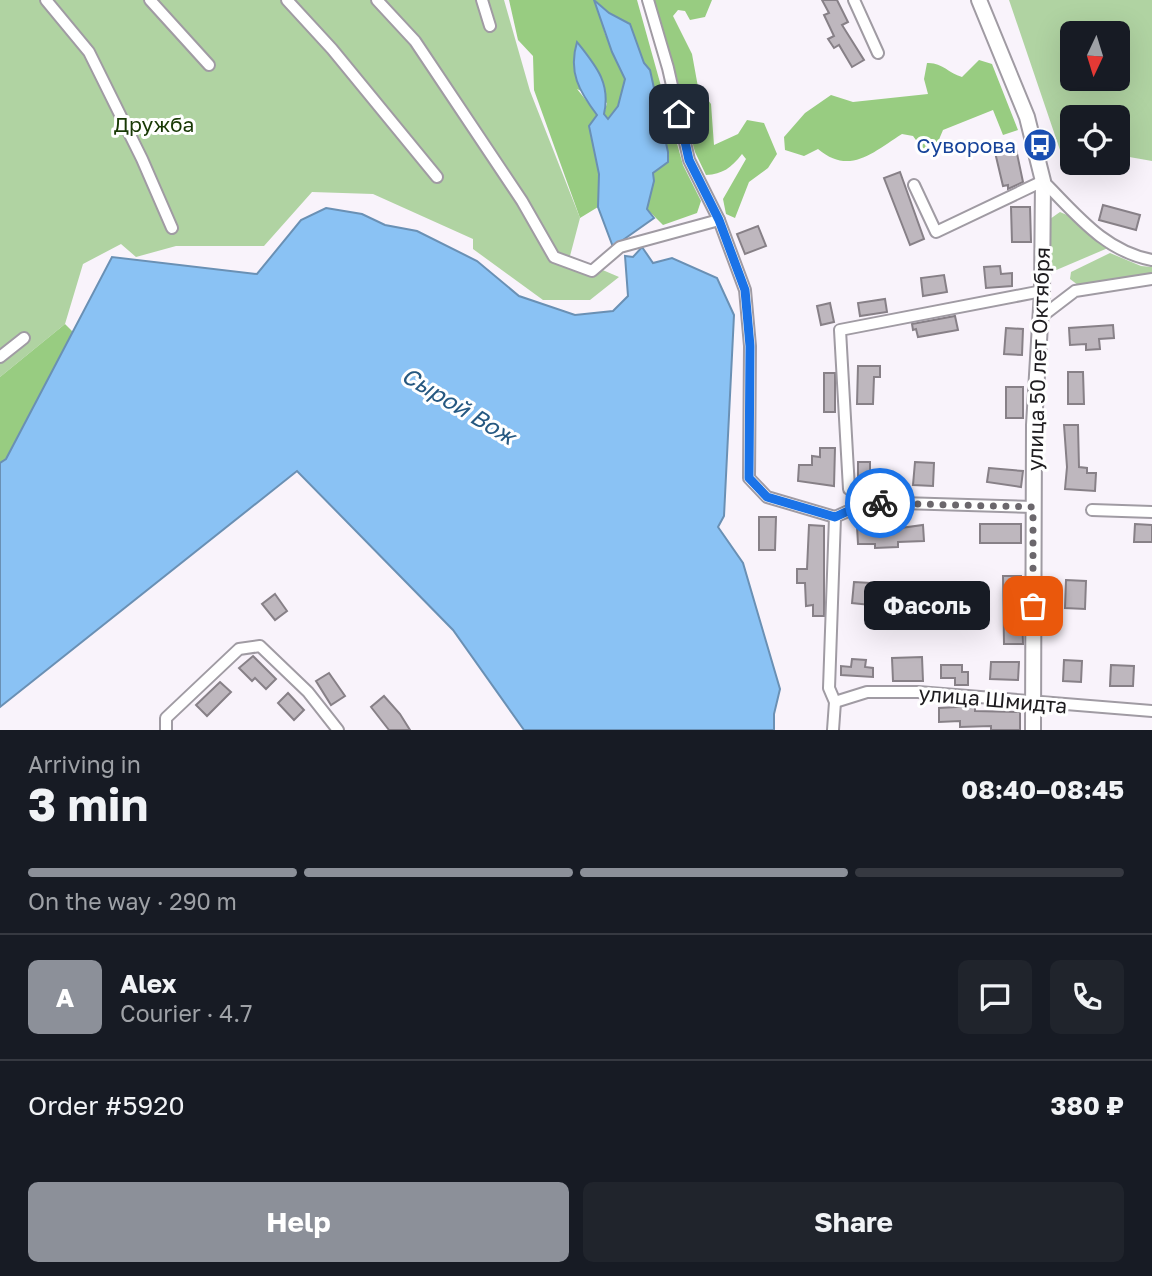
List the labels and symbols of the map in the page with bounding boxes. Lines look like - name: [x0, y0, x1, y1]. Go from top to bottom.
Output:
- north arrow: [1060, 21, 1130, 91]
- pin: [649, 84, 709, 144]
- park label: Дружба: [114, 111, 194, 137]
- bus stop icon: Суворова: [1021, 126, 1059, 164]
- place label: Суворова: [916, 132, 1016, 158]
- street label: улица 50 лет Октября: [1021, 247, 1055, 471]
- water label: Сырой Вож: [397, 360, 523, 451]
- courier: [845, 468, 915, 538]
- pin: [1003, 576, 1063, 636]
- callout: Фасоль: [865, 582, 991, 630]
- street label: улица Шмидта: [917, 680, 1069, 718]

